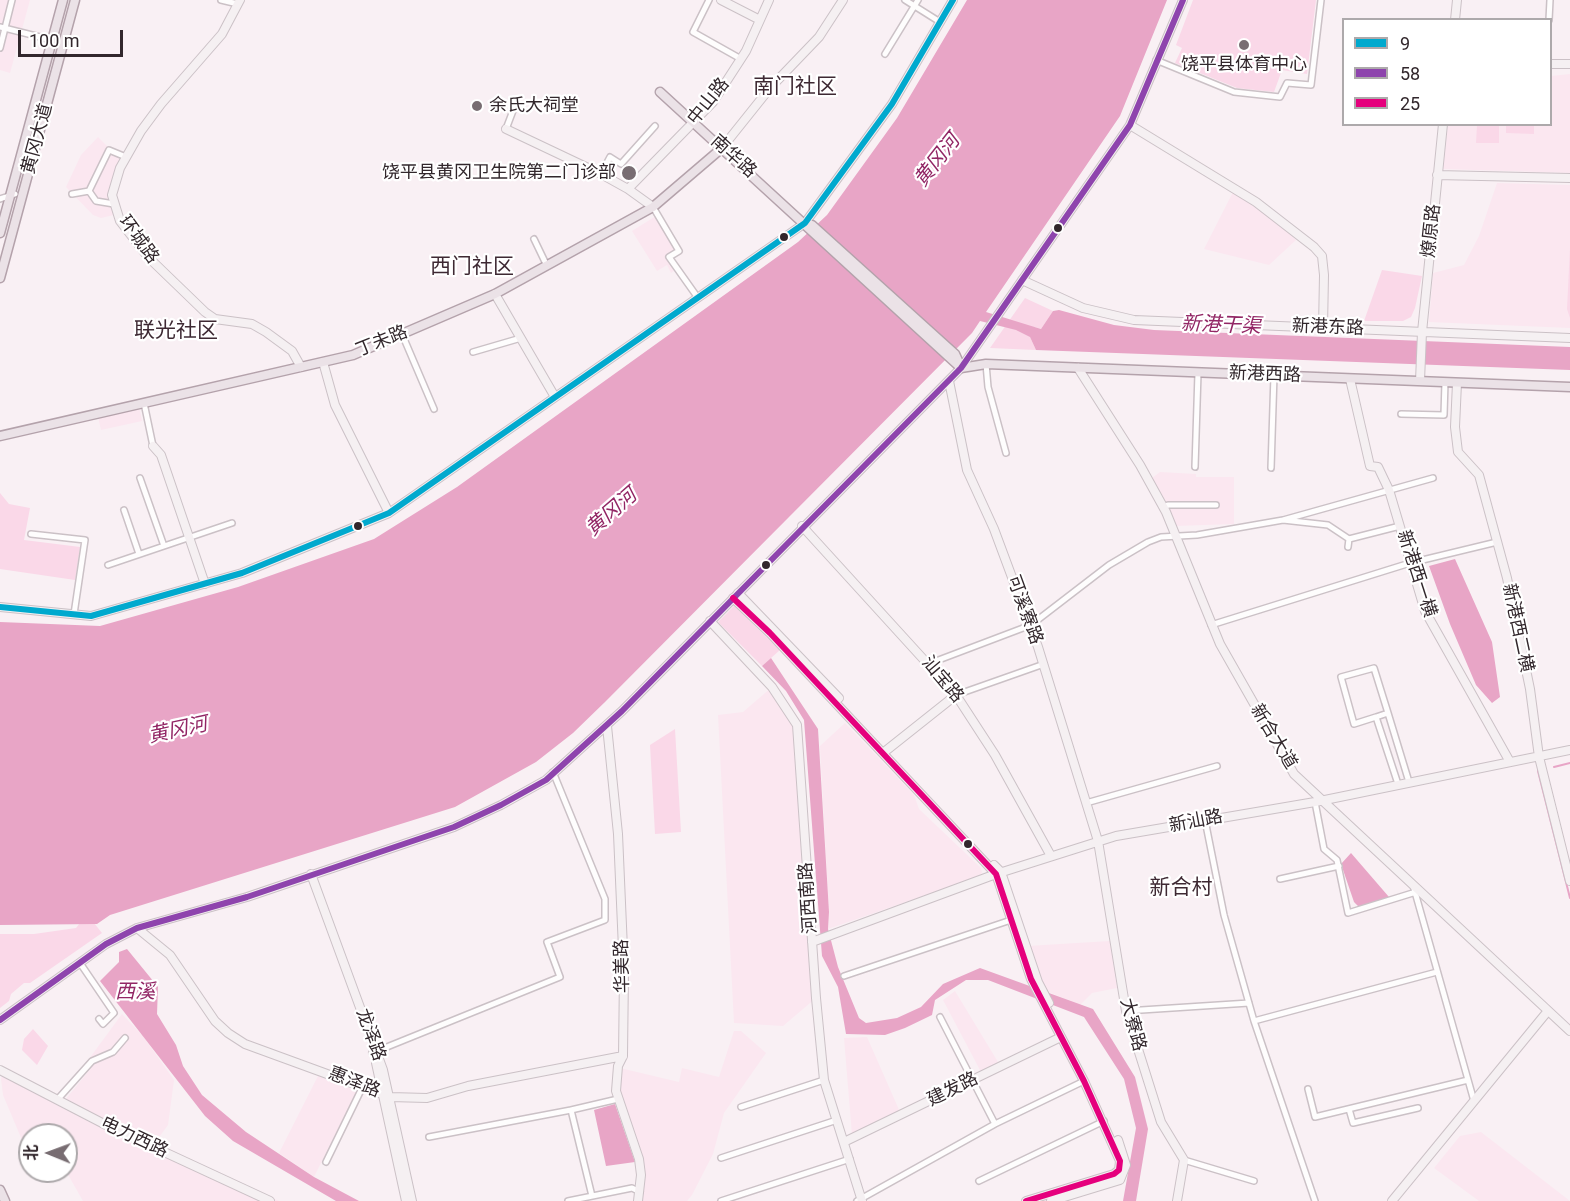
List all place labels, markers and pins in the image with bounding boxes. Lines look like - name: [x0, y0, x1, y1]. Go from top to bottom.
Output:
- marker: 饶平县体育中心: [1237, 38, 1251, 52]
- place label: 饶平县体育中心: [1181, 54, 1307, 76]
- place label: 余氏大祠堂: [489, 95, 579, 117]
- marker: 余氏大祠堂: [470, 99, 484, 113]
- place label: 饶平县黄冈卫生院第二门诊部: [382, 162, 616, 184]
- marker: 饶平县黄冈卫生院第二门诊部: [620, 164, 638, 182]
- unlabelled marker: [1052, 222, 1064, 234]
- unlabelled marker: [778, 231, 790, 243]
- unlabelled marker: [352, 520, 364, 532]
- unlabelled marker: [760, 559, 772, 571]
- unlabelled marker: [962, 838, 974, 850]

